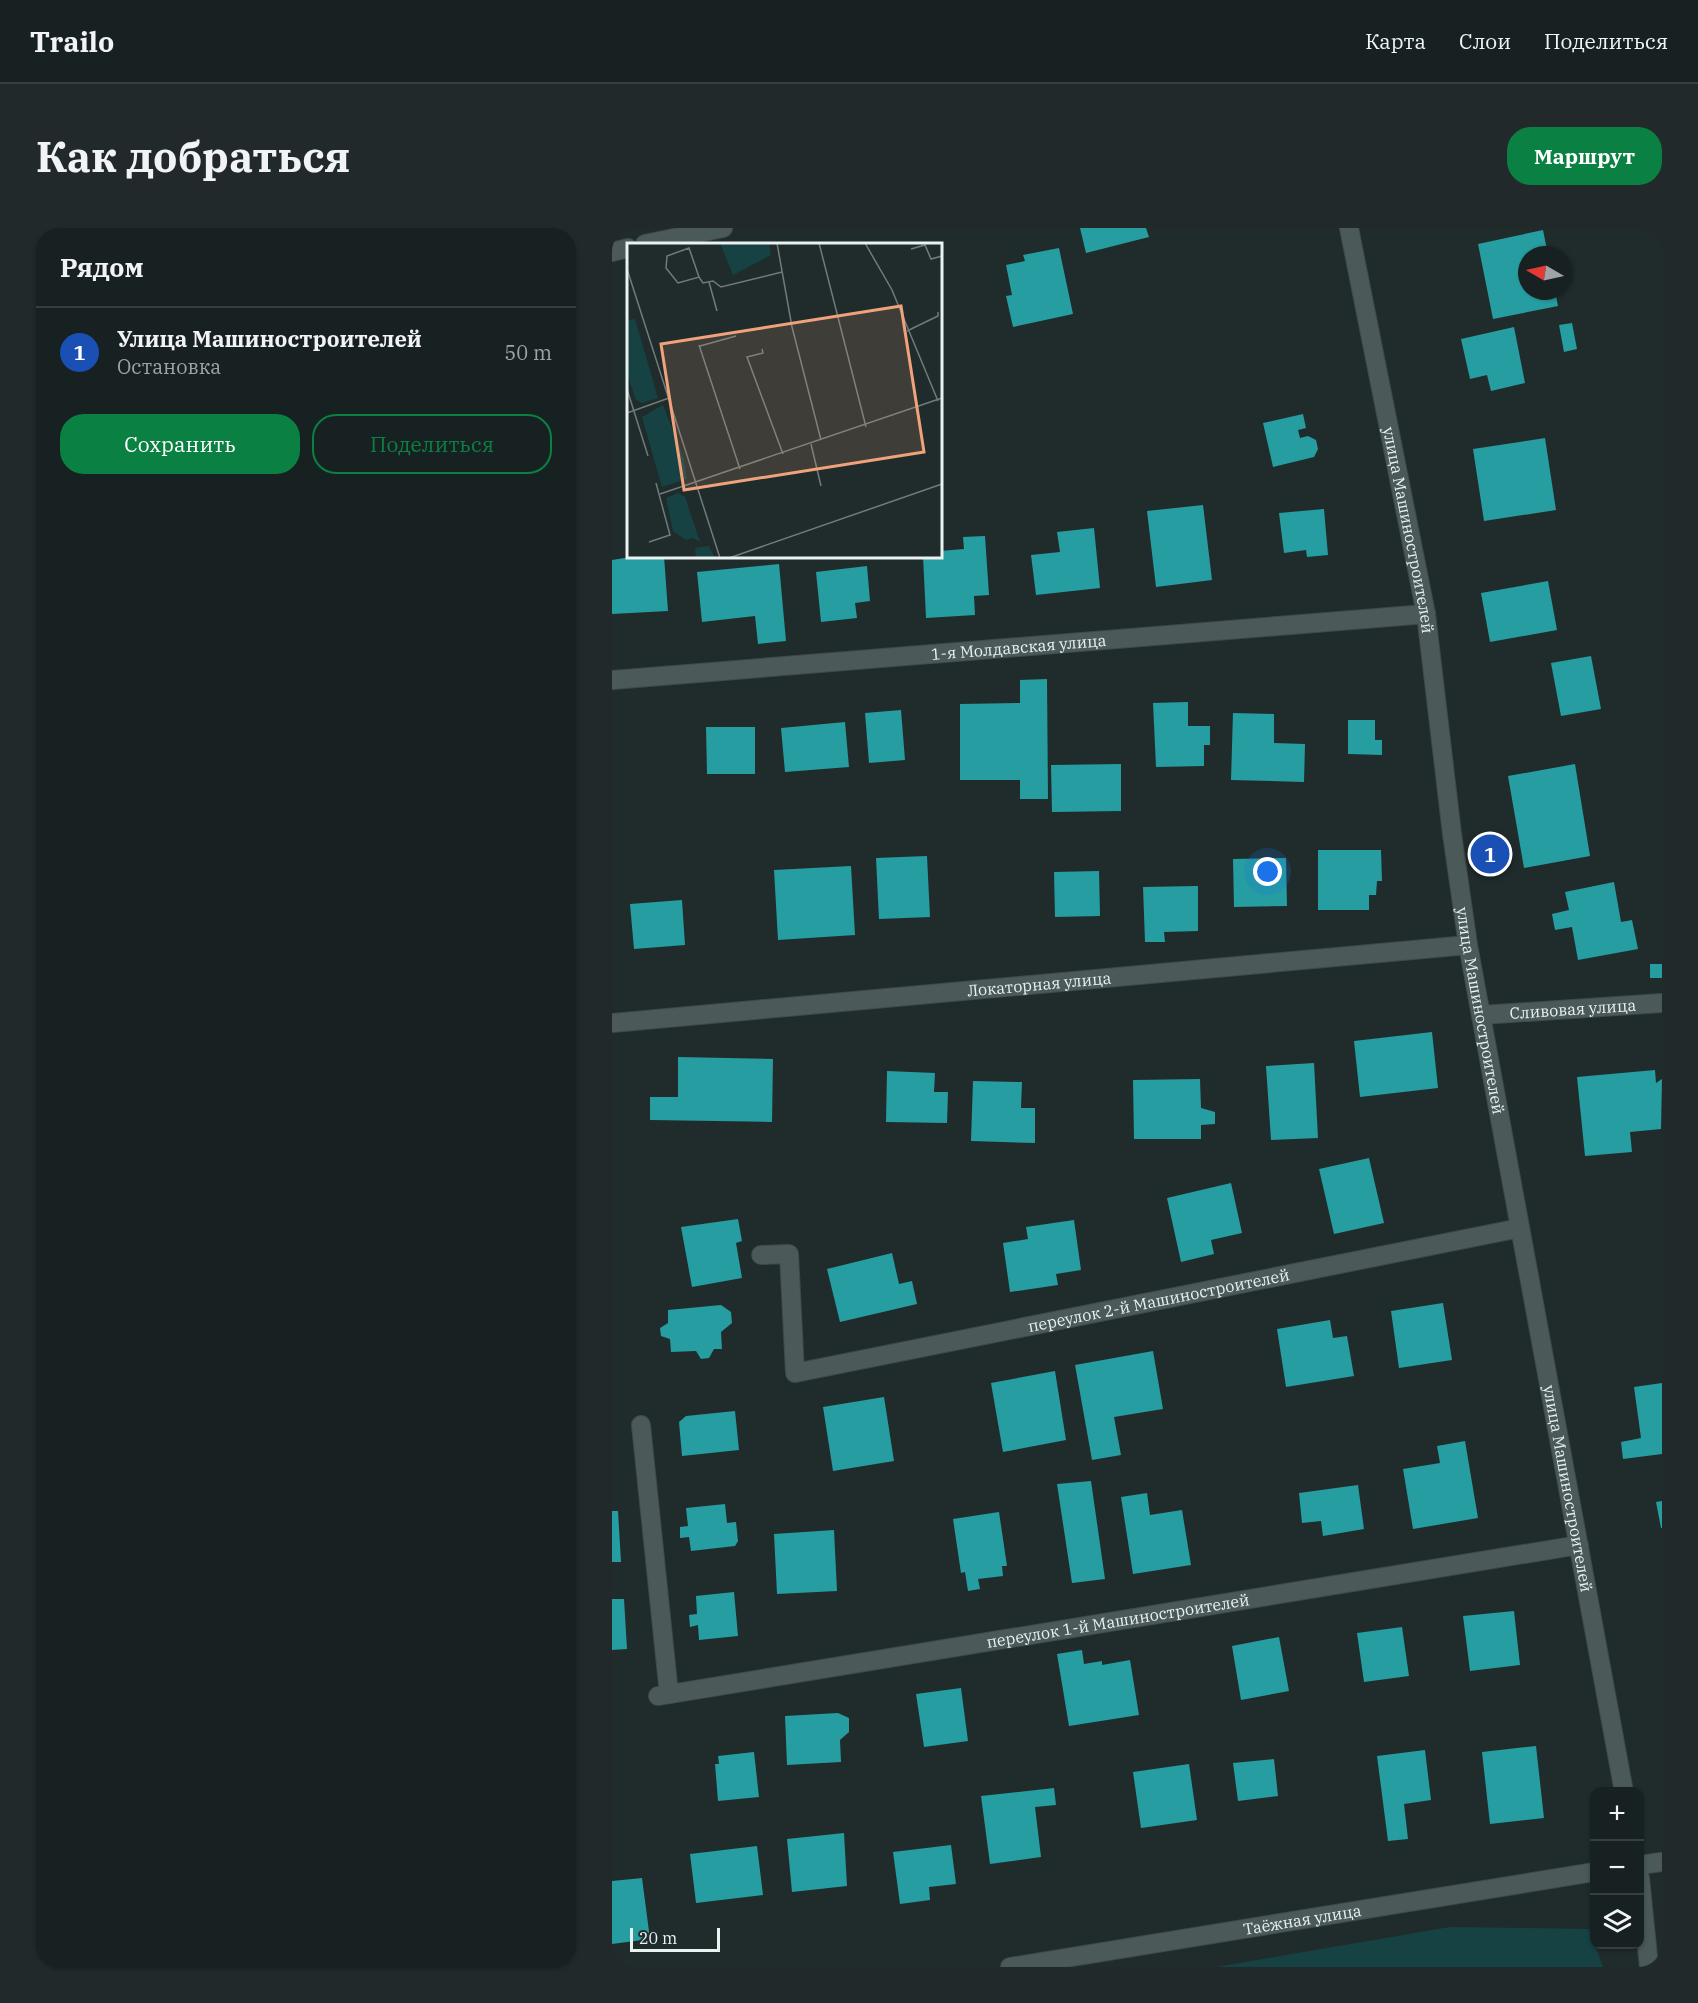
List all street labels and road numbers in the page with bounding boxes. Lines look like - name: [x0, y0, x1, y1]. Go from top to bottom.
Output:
- street label: улица Машиностроителей: [1379, 425, 1438, 634]
- street label: 1-я Молдавская улица: [930, 630, 1107, 664]
- street label: улица Машиностроителей: [1453, 906, 1509, 1116]
- street label: Локаторная улица: [966, 968, 1112, 1001]
- street label: Сливовая улица: [1509, 995, 1637, 1023]
- street label: переулок 2-й Машиностроителей: [1026, 1264, 1291, 1336]
- street label: улица Машиностроителей: [1539, 1383, 1597, 1594]
- street label: переулок 1-й Машиностроителей: [985, 1589, 1251, 1652]
- street label: Таёжная улица: [1242, 1900, 1363, 1939]

